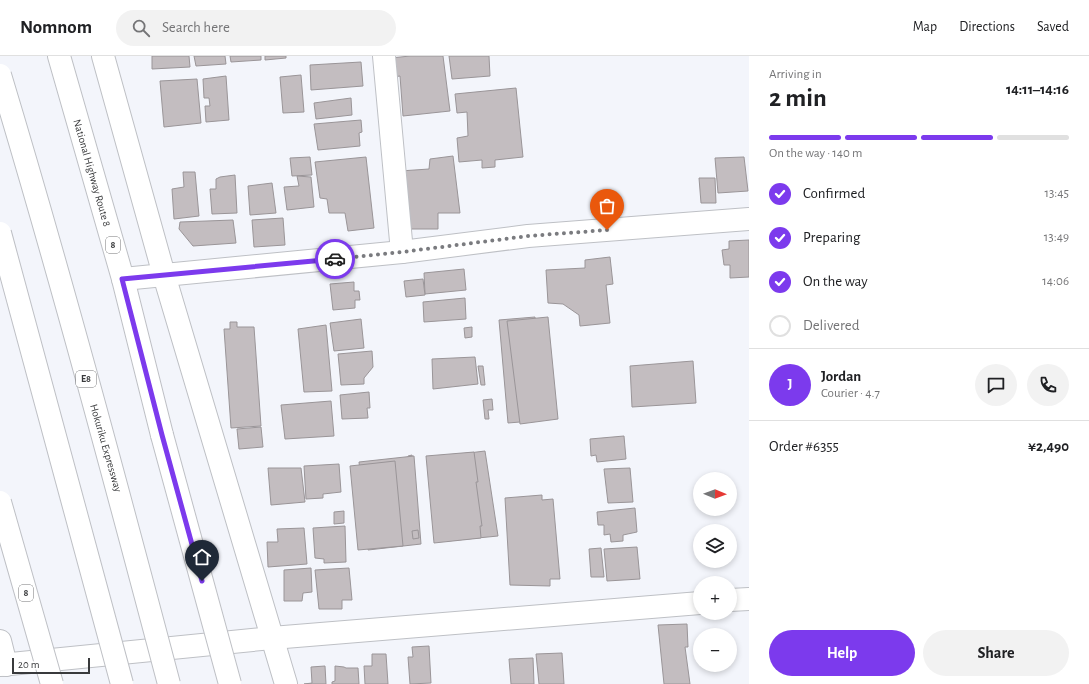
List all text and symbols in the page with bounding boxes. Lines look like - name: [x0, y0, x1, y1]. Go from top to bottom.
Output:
- search box: [116, 10, 396, 46]
- icon: search: [130, 17, 152, 39]
- text: Nomnom: [20, 18, 92, 37]
- text: Search here: [162, 20, 230, 35]
- text: Map: [913, 20, 937, 34]
- text: Directions: [959, 20, 1015, 34]
- text: Saved: [1037, 20, 1069, 34]
- text: Arriving in: [769, 68, 822, 81]
- text: 14:11–14:16: [1006, 82, 1069, 97]
- text: 2 min: [769, 85, 827, 111]
- street label: National Highway Route 8: [71, 118, 113, 228]
- text: On the way · 140 m: [769, 147, 863, 160]
- icon: check: [769, 183, 791, 205]
- text: Confirmed: [803, 186, 865, 201]
- text: 13:45: [1045, 187, 1069, 200]
- pin: [590, 189, 624, 230]
- icon: bag: [596, 195, 618, 217]
- icon: check: [769, 227, 791, 249]
- text: Preparing: [803, 230, 860, 245]
- text: 13:49: [1044, 231, 1069, 244]
- road number: 8: [106, 237, 120, 253]
- courier: [315, 239, 355, 279]
- icon: car: [324, 248, 346, 270]
- icon: check: [769, 271, 791, 293]
- text: On the way: [803, 274, 868, 289]
- text: 14:06: [1042, 275, 1069, 288]
- text: Delivered: [803, 318, 860, 333]
- button: chat: [975, 364, 1017, 406]
- button: phone: [1027, 364, 1069, 406]
- text: Jordan: [821, 369, 861, 384]
- road number: E8: [76, 371, 96, 387]
- text: J: [787, 377, 793, 392]
- text: Courier · 4.7: [821, 387, 880, 400]
- street label: Hokuriku Expressway: [88, 403, 124, 494]
- text: Order #6355: [769, 439, 839, 454]
- text: ¥2,490: [1028, 439, 1069, 454]
- north arrow: [693, 472, 737, 516]
- map controls: [693, 472, 737, 672]
- button: layers: [693, 524, 737, 568]
- pin: [185, 540, 219, 581]
- icon: home: [191, 546, 213, 568]
- button: +: [693, 576, 737, 620]
- road number: 8: [19, 585, 33, 601]
- button: −: [693, 628, 737, 672]
- button: Help: [769, 630, 915, 676]
- button: Share: [923, 630, 1069, 676]
- scale bar: [12, 656, 90, 675]
- text: 20 m: [18, 659, 39, 670]

